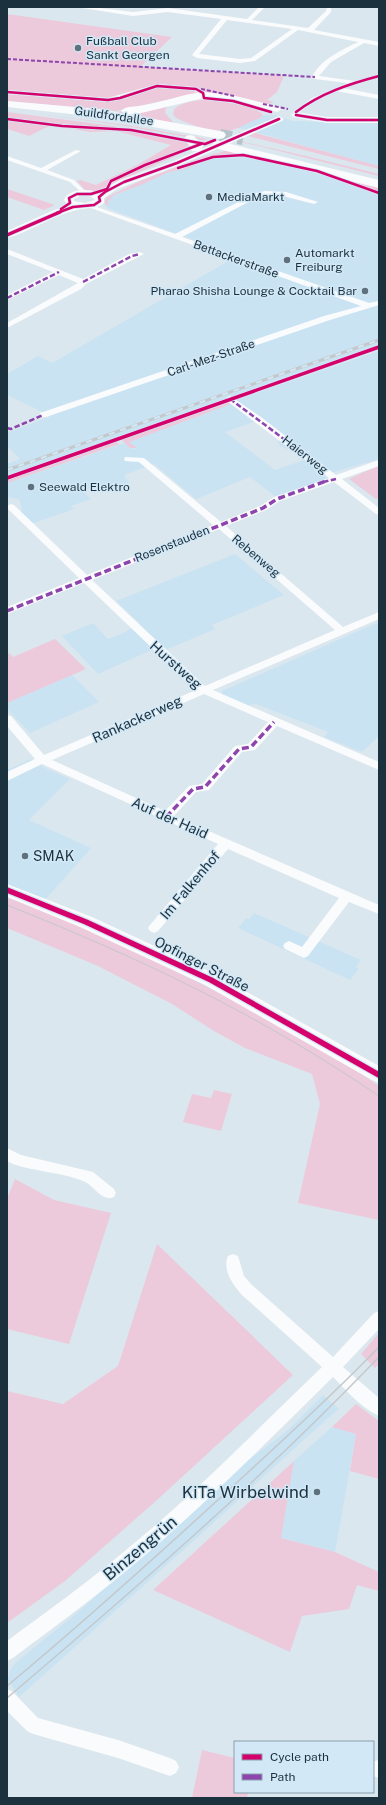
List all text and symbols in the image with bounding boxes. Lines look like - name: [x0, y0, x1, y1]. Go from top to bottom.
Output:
- place label: Fußball Club Sankt Georgen: [86, 34, 170, 62]
- marker: Fußball Club Sankt Georgen: [73, 43, 83, 53]
- street label: Guildfordallee: [74, 104, 155, 128]
- place label: MediaMarkt: [217, 190, 285, 204]
- marker: MediaMarkt: [204, 192, 214, 202]
- street label: Bettackerstraße: [191, 237, 281, 281]
- place label: Automarkt Freiburg: [295, 246, 355, 274]
- marker: Automarkt Freiburg: [282, 255, 292, 265]
- place label: Pharao Shisha Lounge & Cocktail Bar: [151, 284, 357, 298]
- marker: Pharao Shisha Lounge & Cocktail Bar: [360, 286, 370, 296]
- street label: Carl-Mez-Straße: [165, 336, 257, 380]
- street label: Haierweg: [279, 433, 331, 477]
- place label: Seewald Elektro: [39, 480, 130, 494]
- marker: Seewald Elektro: [26, 482, 36, 492]
- street label: Rosenstauden: [133, 523, 212, 565]
- street label: Rebenweg: [229, 532, 283, 580]
- street label: Hurstweg: [147, 638, 205, 693]
- street label: Rankackerweg: [90, 692, 185, 746]
- street label: Auf der Haid: [129, 794, 211, 842]
- street label: Im Falkenhof: [157, 847, 224, 922]
- place label: SMAK: [33, 848, 75, 864]
- marker: SMAK: [20, 851, 30, 861]
- street label: Opfinger Straße: [152, 933, 252, 995]
- place label: KiTa Wirbelwind: [182, 1482, 309, 1502]
- marker: KiTa Wirbelwind: [312, 1487, 322, 1497]
- street label: Binzengrün: [99, 1511, 181, 1585]
- legend: [234, 1741, 374, 1793]
- text: Cycle path: [270, 1750, 329, 1764]
- text: Path: [270, 1770, 296, 1784]

